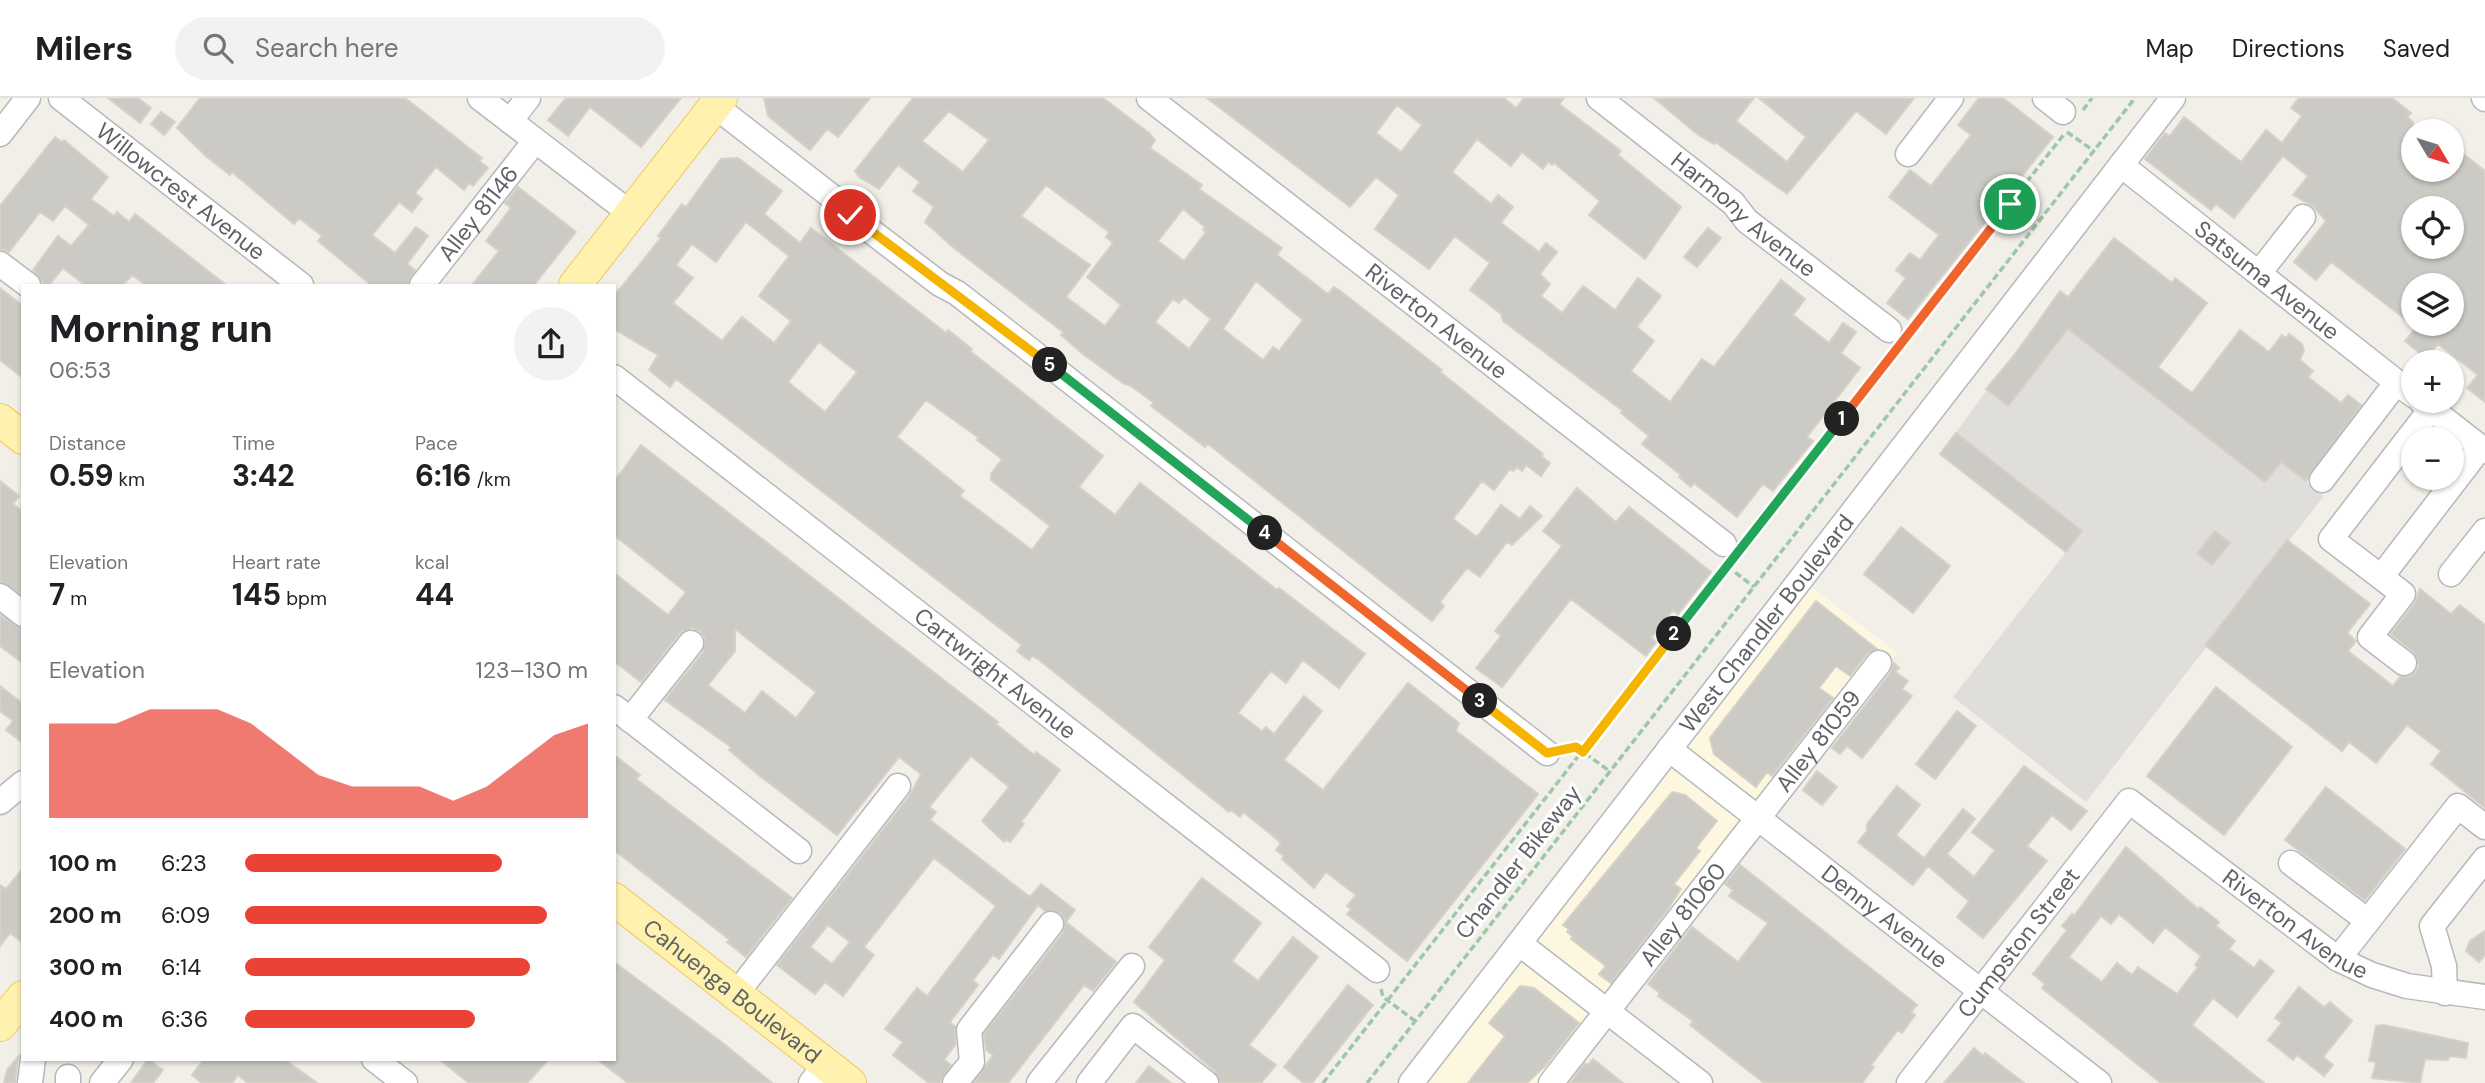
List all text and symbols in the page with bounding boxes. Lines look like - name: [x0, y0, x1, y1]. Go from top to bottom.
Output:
- search box: [175, 17, 665, 80]
- text: Milers: [35, 27, 133, 70]
- icon: search: [199, 29, 237, 67]
- text: Search here: [255, 31, 398, 65]
- text: Map: [2146, 33, 2194, 64]
- text: Directions: [2232, 33, 2345, 64]
- text: Saved: [2383, 33, 2450, 64]
- street label: Willowcrest Avenue: [90, 116, 272, 267]
- north arrow: [2401, 119, 2464, 182]
- map controls: [2401, 119, 2464, 490]
- street label: Harmony Avenue: [1665, 145, 1822, 284]
- street label: Alley 81146: [431, 160, 525, 267]
- pin: [1980, 174, 2040, 234]
- pin: [820, 185, 880, 245]
- icon: arrive: [1991, 185, 2029, 223]
- icon: check: [831, 196, 869, 234]
- button: locate: [2401, 196, 2464, 259]
- street label: Satsuma Avenue: [2188, 214, 2346, 347]
- street label: Riverton Avenue: [1359, 256, 1514, 386]
- button: layers: [2401, 273, 2464, 336]
- text: Morning run: [49, 304, 273, 354]
- button: share: [514, 307, 588, 381]
- pin: 5: [1032, 348, 1068, 382]
- button: +: [2401, 350, 2464, 413]
- text: 5: [1044, 352, 1055, 377]
- text: 06:53: [49, 355, 111, 385]
- pin: 1: [1825, 402, 1860, 436]
- text: 1: [1838, 406, 1845, 431]
- button: −: [2401, 427, 2464, 490]
- text: Distance: [49, 431, 126, 456]
- text: Time: [232, 431, 275, 456]
- text: Pace: [415, 431, 458, 456]
- text: 0.59: [49, 456, 113, 495]
- text: 3:42: [232, 456, 295, 495]
- text: 6:16: [415, 456, 472, 495]
- text: km: [113, 467, 145, 492]
- text: /km: [472, 467, 511, 492]
- street label: West Chandler Boulevard: [1673, 508, 1860, 739]
- pin: 4: [1248, 516, 1282, 550]
- text: 4: [1258, 520, 1271, 545]
- text: Elevation: [49, 550, 128, 575]
- text: Heart rate: [232, 550, 321, 575]
- text: kcal: [415, 550, 449, 575]
- text: 7: [49, 575, 65, 614]
- text: 145: [232, 575, 281, 614]
- text: 44: [415, 575, 454, 614]
- text: m: [65, 586, 87, 611]
- text: bpm: [281, 586, 327, 611]
- street label: Cartwright Avenue: [908, 601, 1083, 746]
- pin: 2: [1656, 616, 1692, 652]
- text: 2: [1668, 621, 1679, 646]
- text: Elevation: [49, 655, 145, 685]
- text: 123–130 m: [475, 655, 588, 685]
- pin: 3: [1462, 684, 1498, 718]
- street label: Alley 81059: [1769, 684, 1867, 798]
- text: 3: [1474, 688, 1485, 713]
- street label: Chandler Bikeway: [1448, 779, 1588, 945]
- text: 100 m: [49, 848, 117, 878]
- text: 6:23: [161, 848, 207, 878]
- street label: Alley 81060: [1633, 856, 1733, 972]
- street label: Denny Avenue: [1815, 858, 1954, 975]
- street label: Cumpston Street: [1951, 861, 2086, 1024]
- street label: Riverton Avenue: [2217, 862, 2373, 986]
- text: 200 m: [49, 900, 122, 930]
- text: 6:09: [161, 900, 210, 930]
- street label: Cahuenga Boulevard: [637, 912, 828, 1070]
- text: 300 m: [49, 952, 122, 982]
- text: 6:14: [161, 952, 201, 982]
- text: 400 m: [49, 1004, 123, 1034]
- text: 6:36: [161, 1004, 208, 1034]

